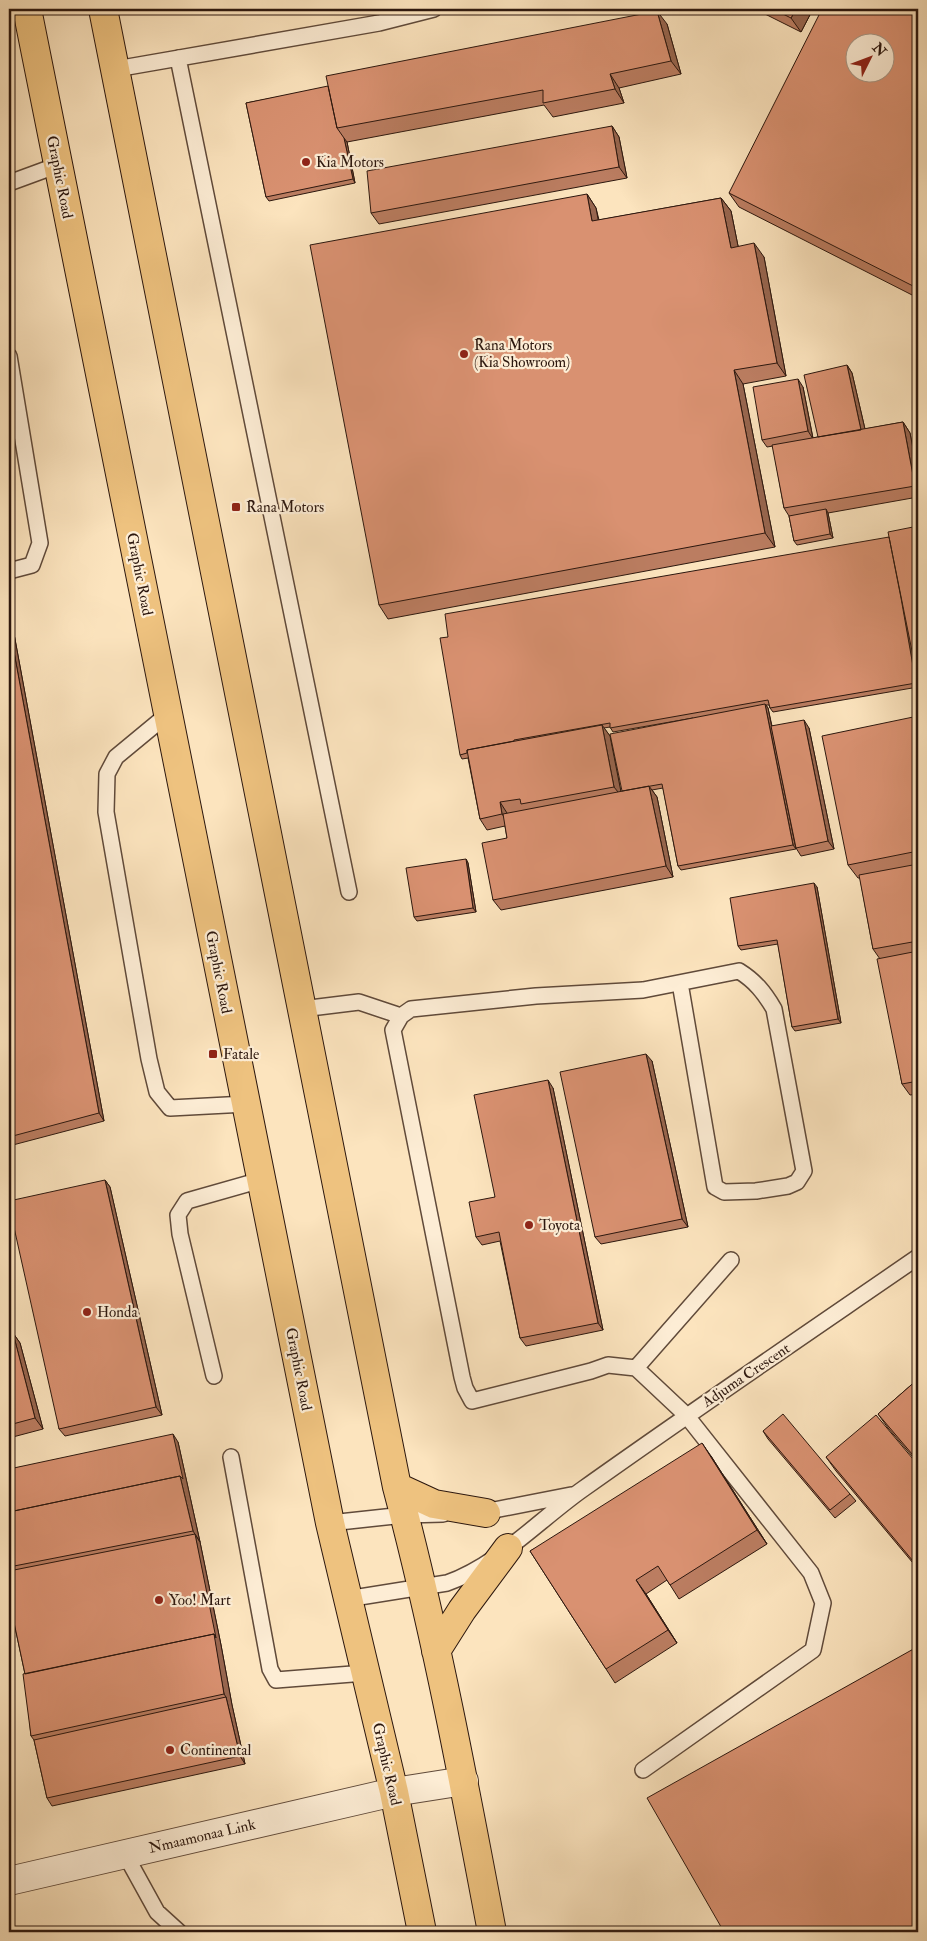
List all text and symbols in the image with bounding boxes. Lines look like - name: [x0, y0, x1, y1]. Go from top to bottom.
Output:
- north arrow: [844, 32, 894, 82]
- text: N: [868, 39, 890, 60]
- street label: Graphic Road: [41, 134, 77, 221]
- place label: Kia Motors: [316, 153, 384, 172]
- marker: Kia Motors: [300, 156, 312, 168]
- place label: Rana Motors (Kia Showroom): [474, 336, 570, 372]
- marker: Rana Motors (Kia Showroom): [458, 348, 470, 360]
- place label: Rana Motors: [246, 498, 324, 517]
- marker: Rana Motors: [230, 501, 242, 513]
- street label: Graphic Road: [121, 531, 157, 618]
- street label: Graphic Road: [200, 929, 236, 1016]
- place label: Fatale: [223, 1045, 259, 1064]
- marker: Fatale: [207, 1048, 219, 1060]
- place label: Toyota: [539, 1216, 581, 1235]
- marker: Toyota: [523, 1219, 535, 1231]
- place label: Honda: [97, 1303, 138, 1322]
- marker: Honda: [81, 1306, 93, 1318]
- street label: Graphic Road: [280, 1326, 316, 1413]
- street label: Adjuma Crescent: [698, 1339, 794, 1412]
- place label: Yoo! Mart: [169, 1591, 231, 1610]
- marker: Yoo! Mart: [153, 1594, 165, 1606]
- street label: Graphic Road: [367, 1721, 405, 1808]
- place label: Continental: [180, 1741, 251, 1760]
- marker: Continental: [164, 1744, 176, 1756]
- street label: Nmaamonaa Link: [147, 1815, 257, 1858]

